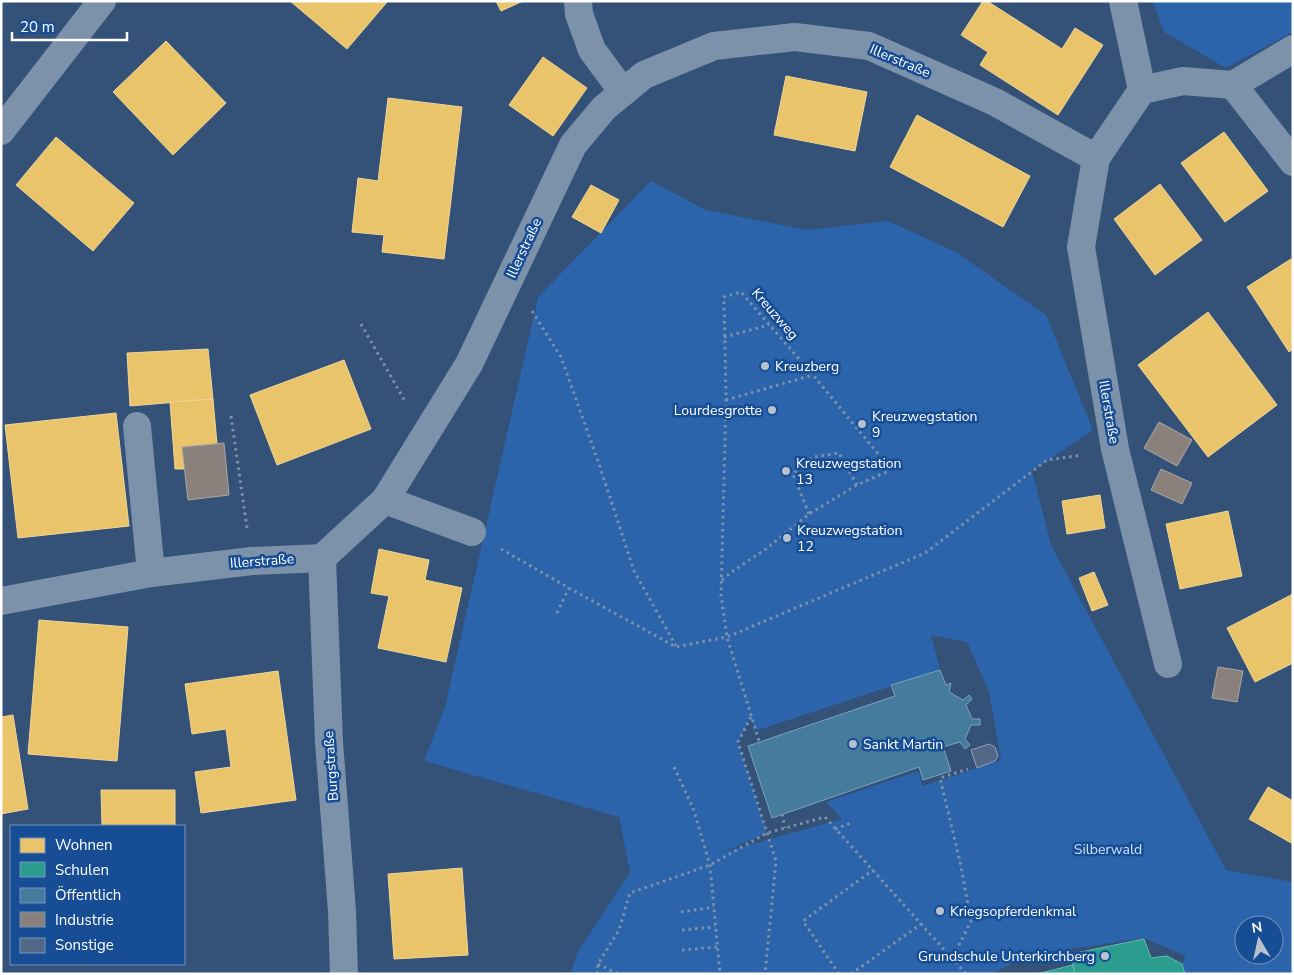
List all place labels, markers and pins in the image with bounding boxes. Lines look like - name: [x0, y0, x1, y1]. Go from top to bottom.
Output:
- place label: Kreuzberg: [775, 357, 839, 376]
- marker: Kreuzberg: [759, 360, 771, 372]
- place label: Lourdesgrotte: [674, 401, 762, 420]
- marker: Lourdesgrotte: [766, 404, 778, 416]
- place label: Kreuzwegstation 9: [872, 407, 978, 442]
- marker: Kreuzwegstation 9: [856, 418, 868, 430]
- place label: Kreuzwegstation 13: [796, 454, 902, 489]
- marker: Kreuzwegstation 13: [780, 465, 792, 477]
- place label: Kreuzwegstation 12: [797, 521, 903, 556]
- marker: Kreuzwegstation 12: [781, 532, 793, 544]
- place label: Sankt Martin: [863, 735, 943, 754]
- marker: Sankt Martin: [847, 738, 859, 750]
- place label: Kriegsopferdenkmal: [950, 902, 1077, 921]
- marker: Kriegsopferdenkmal: [934, 905, 946, 917]
- place label: Grundschule Unterkirchberg: [918, 947, 1095, 966]
- marker: Grundschule Unterkirchberg: [1099, 950, 1111, 962]

